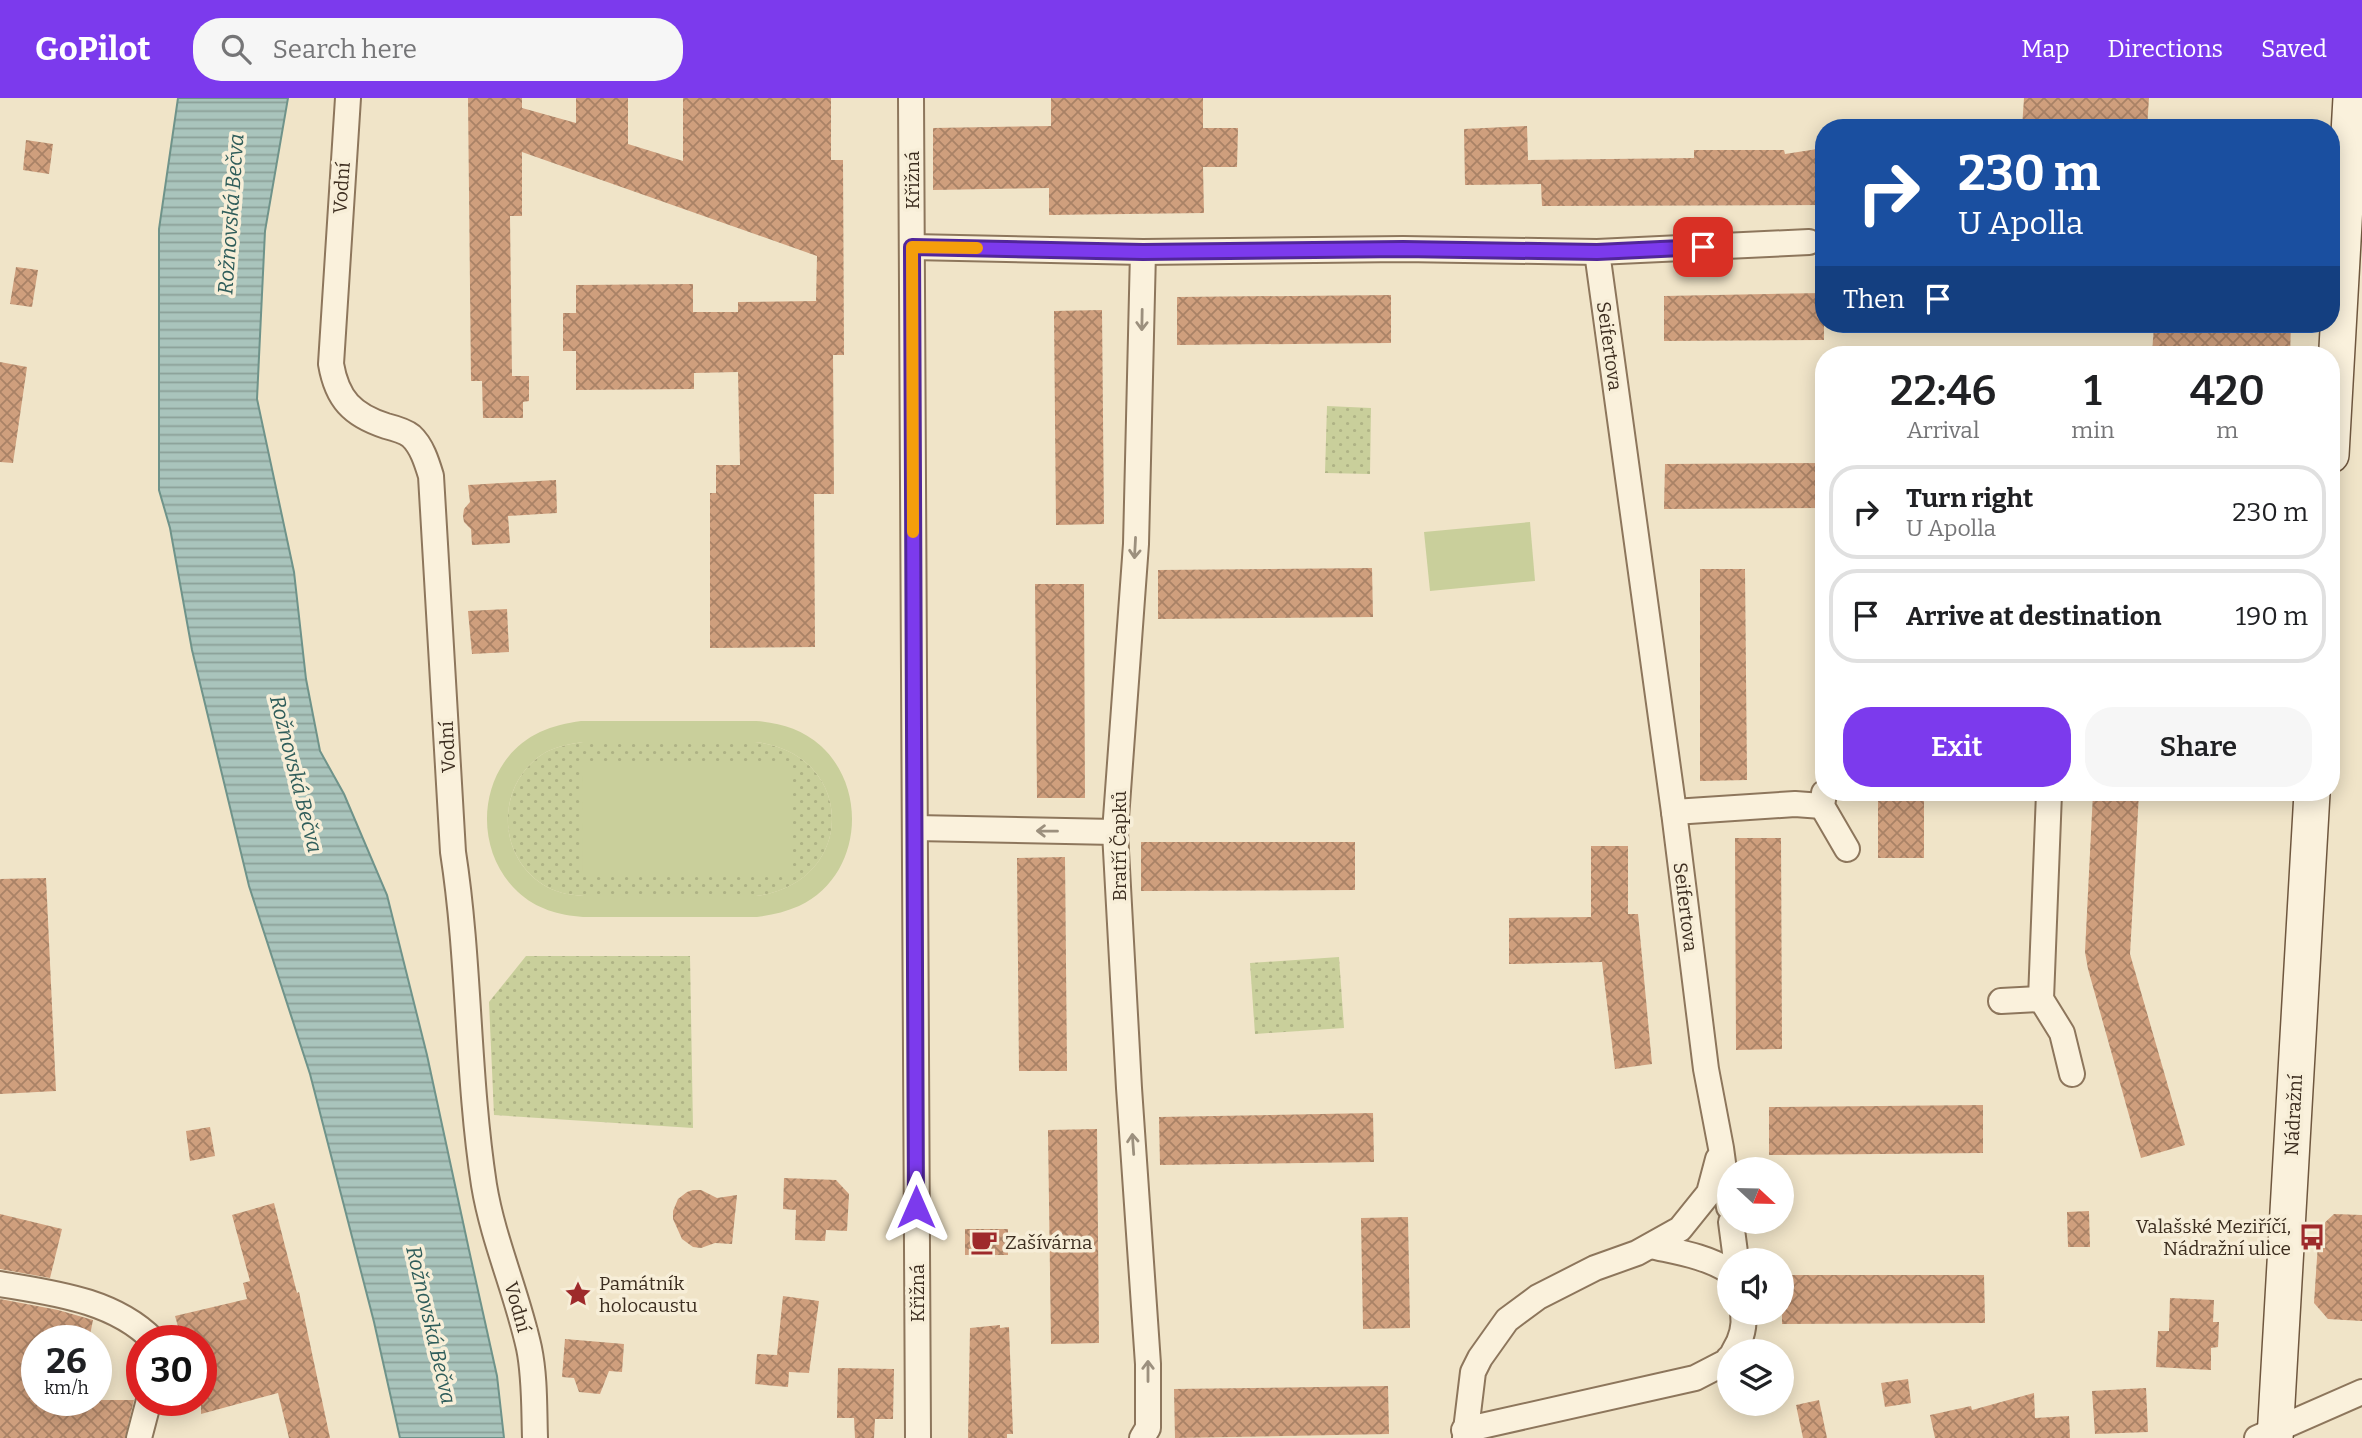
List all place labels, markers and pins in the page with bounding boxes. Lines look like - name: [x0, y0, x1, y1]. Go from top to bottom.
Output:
- pin: [1673, 217, 1733, 277]
- place label: Valašské Meziříčí, Nádražní ulice: [2136, 1215, 2291, 1260]
- bus stop icon: Valašské Meziříčí, Nádražní ulice: [2297, 1222, 2327, 1252]
- cafe icon: Zašívárna: [969, 1227, 999, 1257]
- place label: Zašívárna: [1005, 1231, 1093, 1254]
- place label: Památník holocaustu: [599, 1272, 698, 1317]
- place icon: Památník holocaustu: [563, 1279, 593, 1309]

